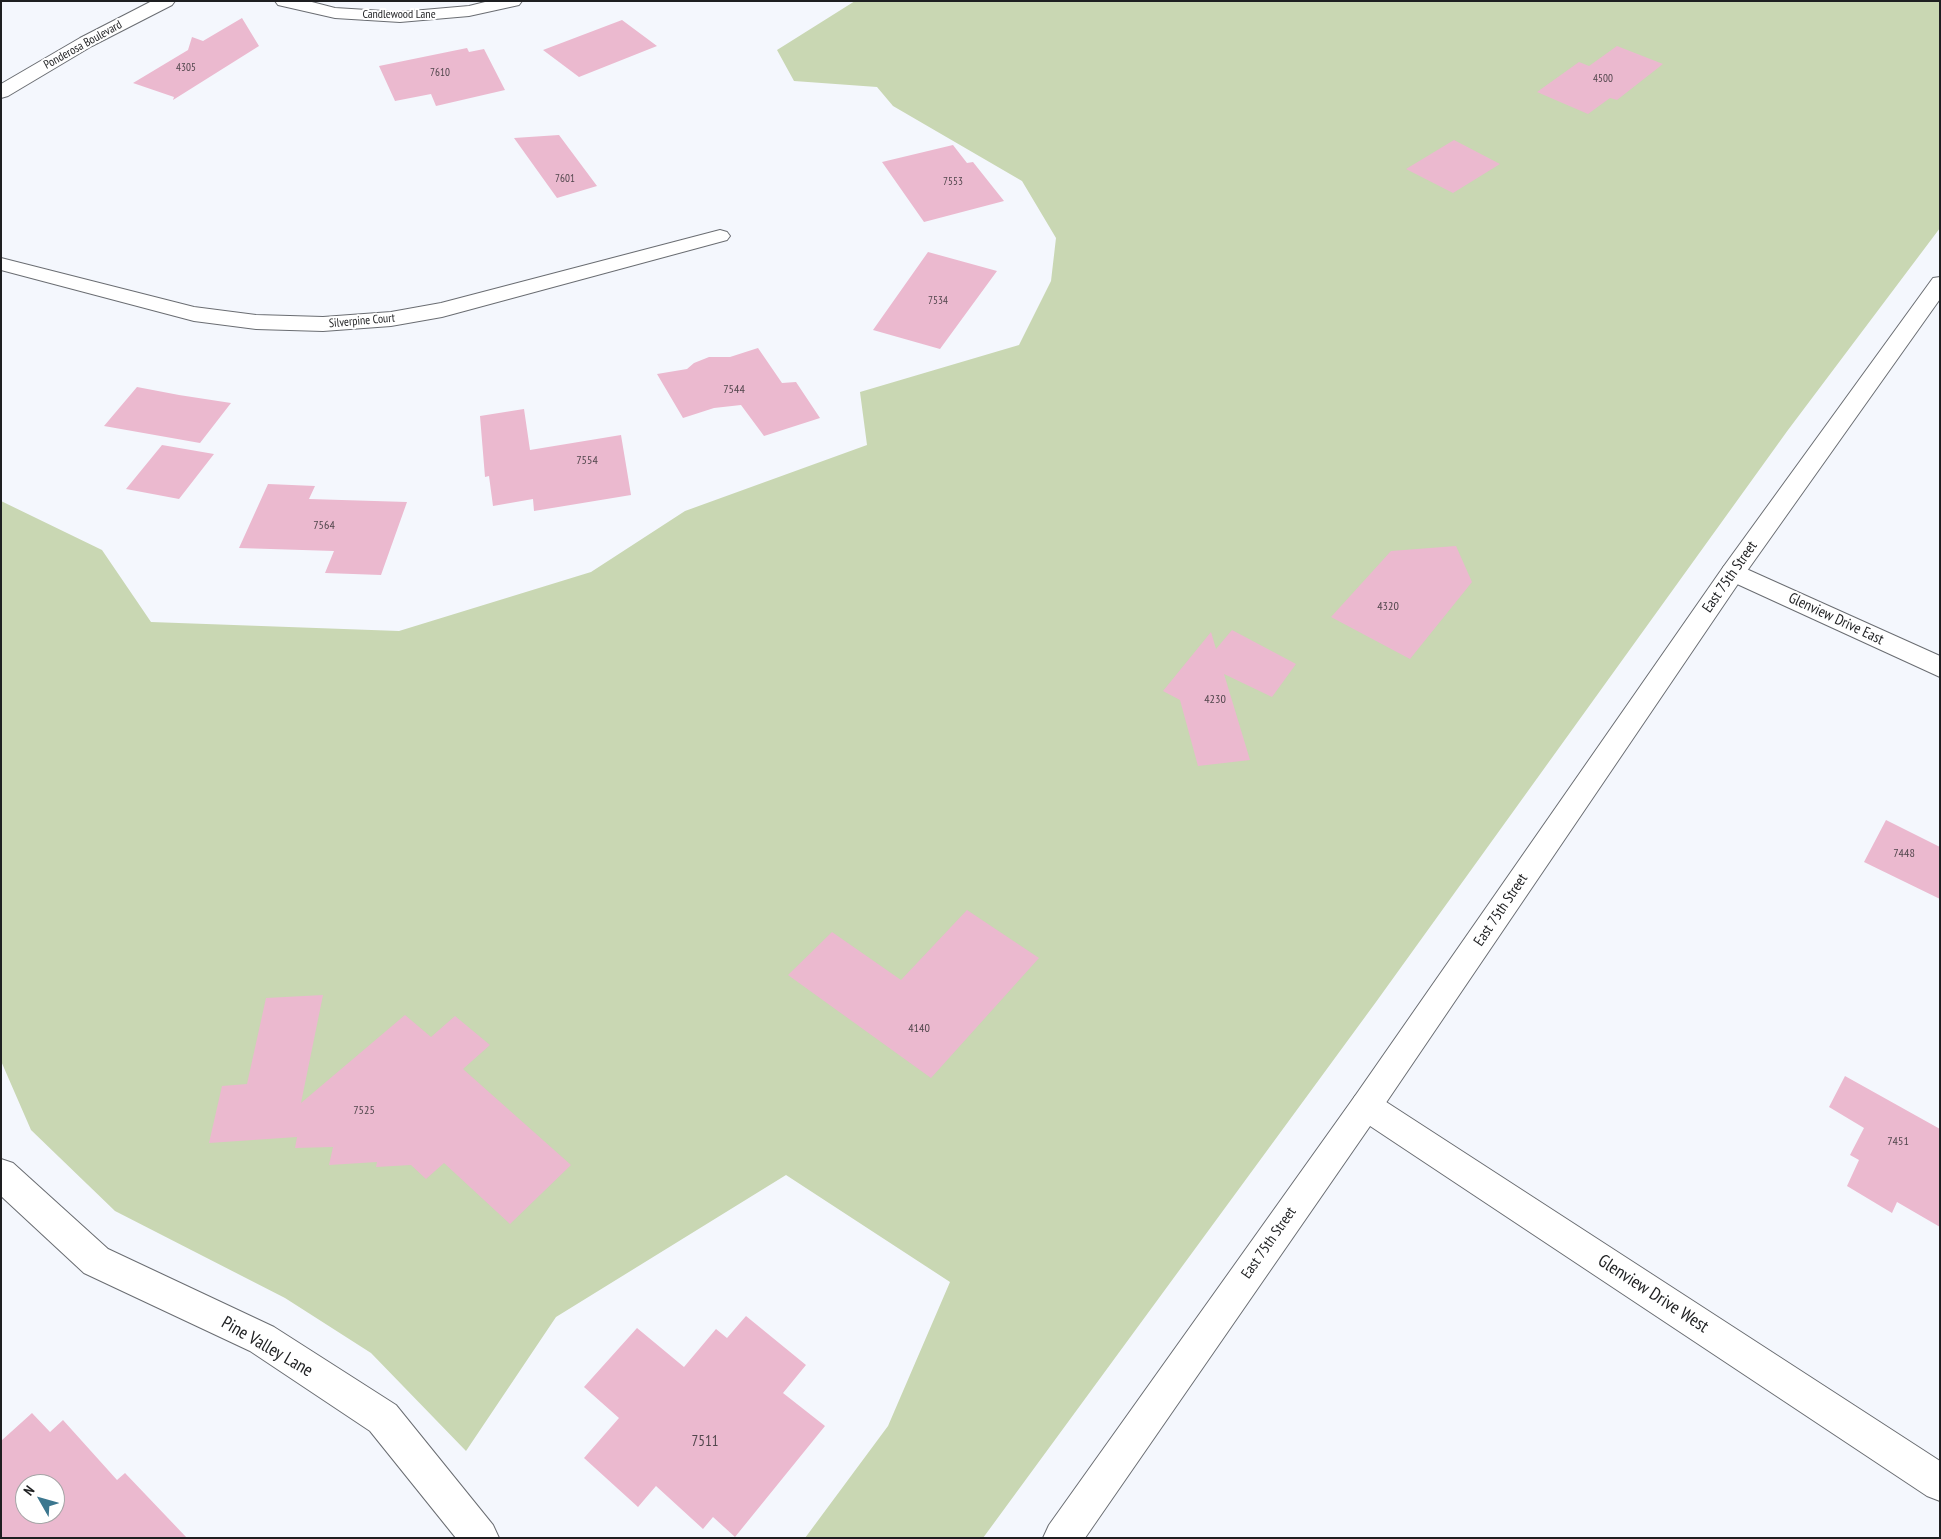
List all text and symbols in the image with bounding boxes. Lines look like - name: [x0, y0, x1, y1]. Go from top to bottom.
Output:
- street label: Candlewood Lane: [362, 8, 436, 22]
- street label: Ponderosa Boulevard: [41, 18, 125, 72]
- house number: 4305: [176, 61, 196, 75]
- house number: 7610: [430, 66, 450, 80]
- house number: 4500: [1593, 72, 1613, 86]
- house number: 7601: [555, 172, 575, 186]
- house number: 7553: [943, 175, 963, 189]
- house number: 7534: [928, 294, 948, 308]
- street label: Silverpine Court: [328, 311, 396, 331]
- house number: 7544: [723, 383, 745, 397]
- house number: 7554: [576, 454, 598, 468]
- house number: 7564: [313, 519, 335, 533]
- street label: East 75th Street: [1699, 538, 1761, 616]
- street label: Glenview Drive East: [1786, 589, 1886, 649]
- house number: 4320: [1377, 600, 1399, 614]
- house number: 4230: [1204, 693, 1226, 707]
- house number: 7448: [1893, 847, 1915, 861]
- street label: East 75th Street: [1470, 870, 1532, 950]
- house number: 4140: [908, 1022, 930, 1036]
- house number: 7525: [353, 1104, 375, 1118]
- house number: 7451: [1887, 1135, 1909, 1149]
- street label: East 75th Street: [1238, 1204, 1300, 1282]
- street label: Glenview Drive West: [1594, 1250, 1712, 1338]
- street label: Pine Valley Lane: [218, 1312, 316, 1382]
- house number: 7511: [692, 1433, 718, 1451]
- north arrow: [15, 1474, 65, 1524]
- text: N: [20, 1482, 38, 1499]

